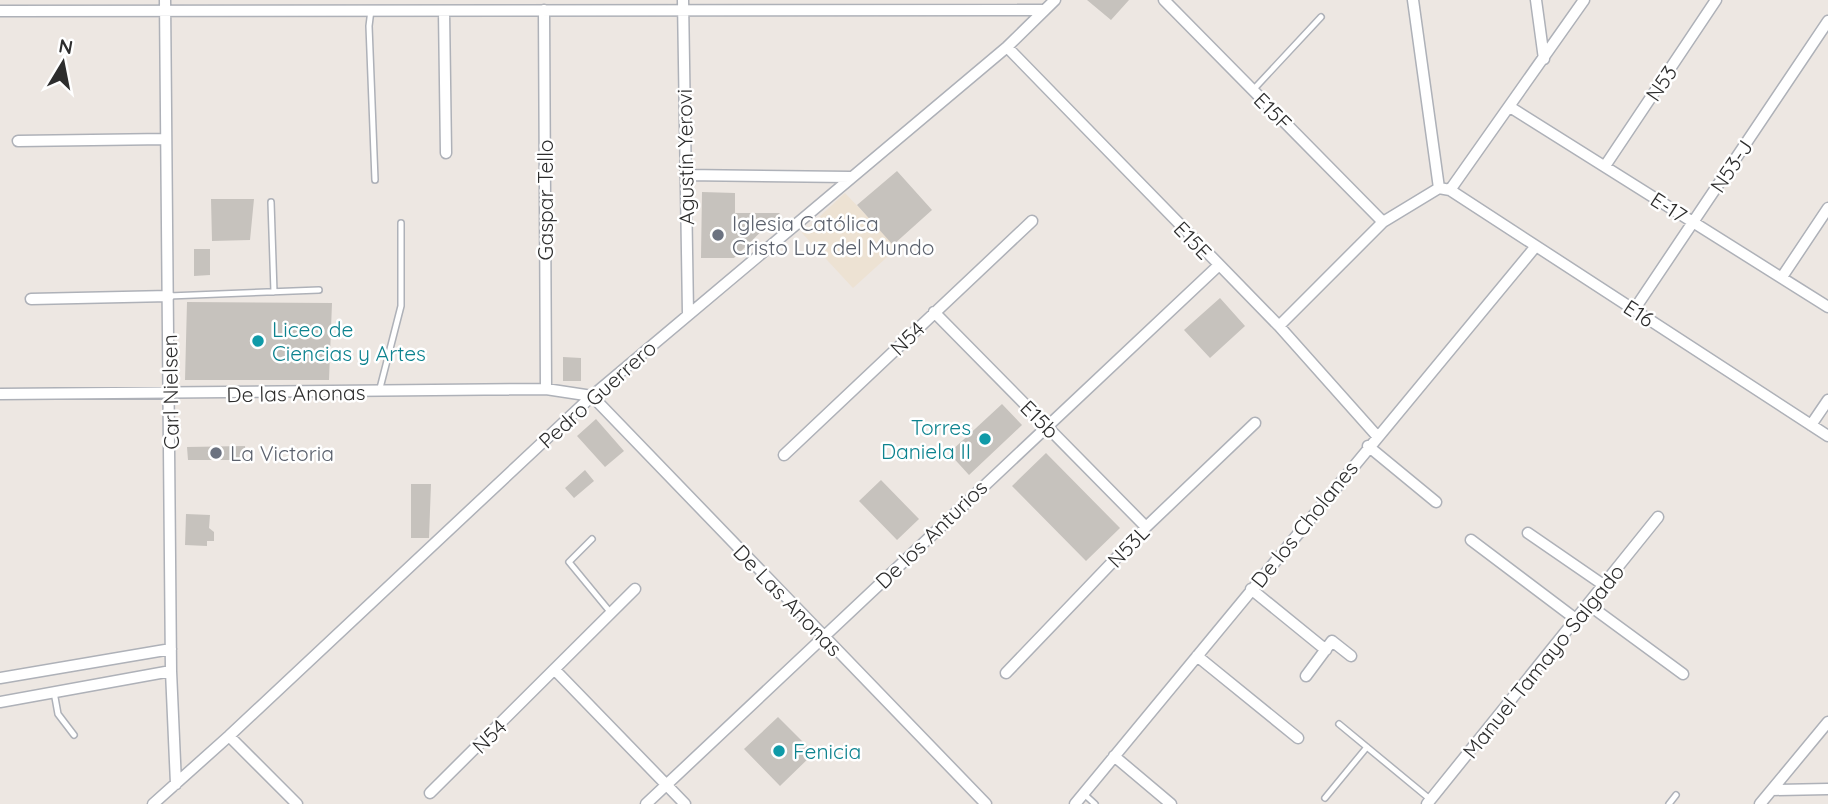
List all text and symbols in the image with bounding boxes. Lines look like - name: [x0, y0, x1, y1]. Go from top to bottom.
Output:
- north arrow: [28, 28, 98, 98]
- text: N: [57, 33, 75, 59]
- street label: N53: [1640, 60, 1682, 106]
- street label: E15F: [1249, 87, 1297, 135]
- street label: Agustín Yerovi: [671, 89, 699, 225]
- street label: N53-J: [1704, 135, 1758, 197]
- street label: Gaspar Tello: [532, 140, 558, 260]
- street label: E-17: [1646, 186, 1692, 228]
- place label: Iglesia Católica Cristo Luz del Mundo: [732, 210, 935, 260]
- street label: E15E: [1169, 215, 1217, 265]
- marker: Iglesia Católica Cristo Luz del Mundo: [710, 227, 726, 243]
- street label: E16: [1619, 294, 1659, 332]
- place label: Liceo de Ciencias y Artes: [272, 316, 426, 366]
- street label: N54: [884, 316, 930, 360]
- marker: Liceo de Ciencias y Artes: [250, 333, 266, 349]
- street label: Carl Nielsen: [156, 334, 184, 450]
- street label: Pedro Guerrero: [533, 334, 661, 454]
- street label: De las Anonas: [226, 379, 366, 407]
- street label: E15b: [1015, 394, 1065, 444]
- place label: Torres Daniela II: [881, 414, 971, 464]
- marker: Torres Daniela II: [977, 431, 993, 447]
- place label: La Victoria: [230, 440, 334, 466]
- marker: La Victoria: [208, 445, 224, 461]
- street label: De los Cholanes: [1245, 455, 1363, 593]
- street label: De los Anturios: [870, 474, 992, 594]
- street label: N53L: [1102, 519, 1154, 573]
- street label: De Las Anonas: [728, 539, 848, 661]
- street label: Manuel Tamayo Salgado: [1457, 559, 1629, 763]
- street label: N54: [466, 714, 512, 758]
- place label: Fenicia: [793, 738, 861, 764]
- marker: Fenicia: [771, 743, 787, 759]

